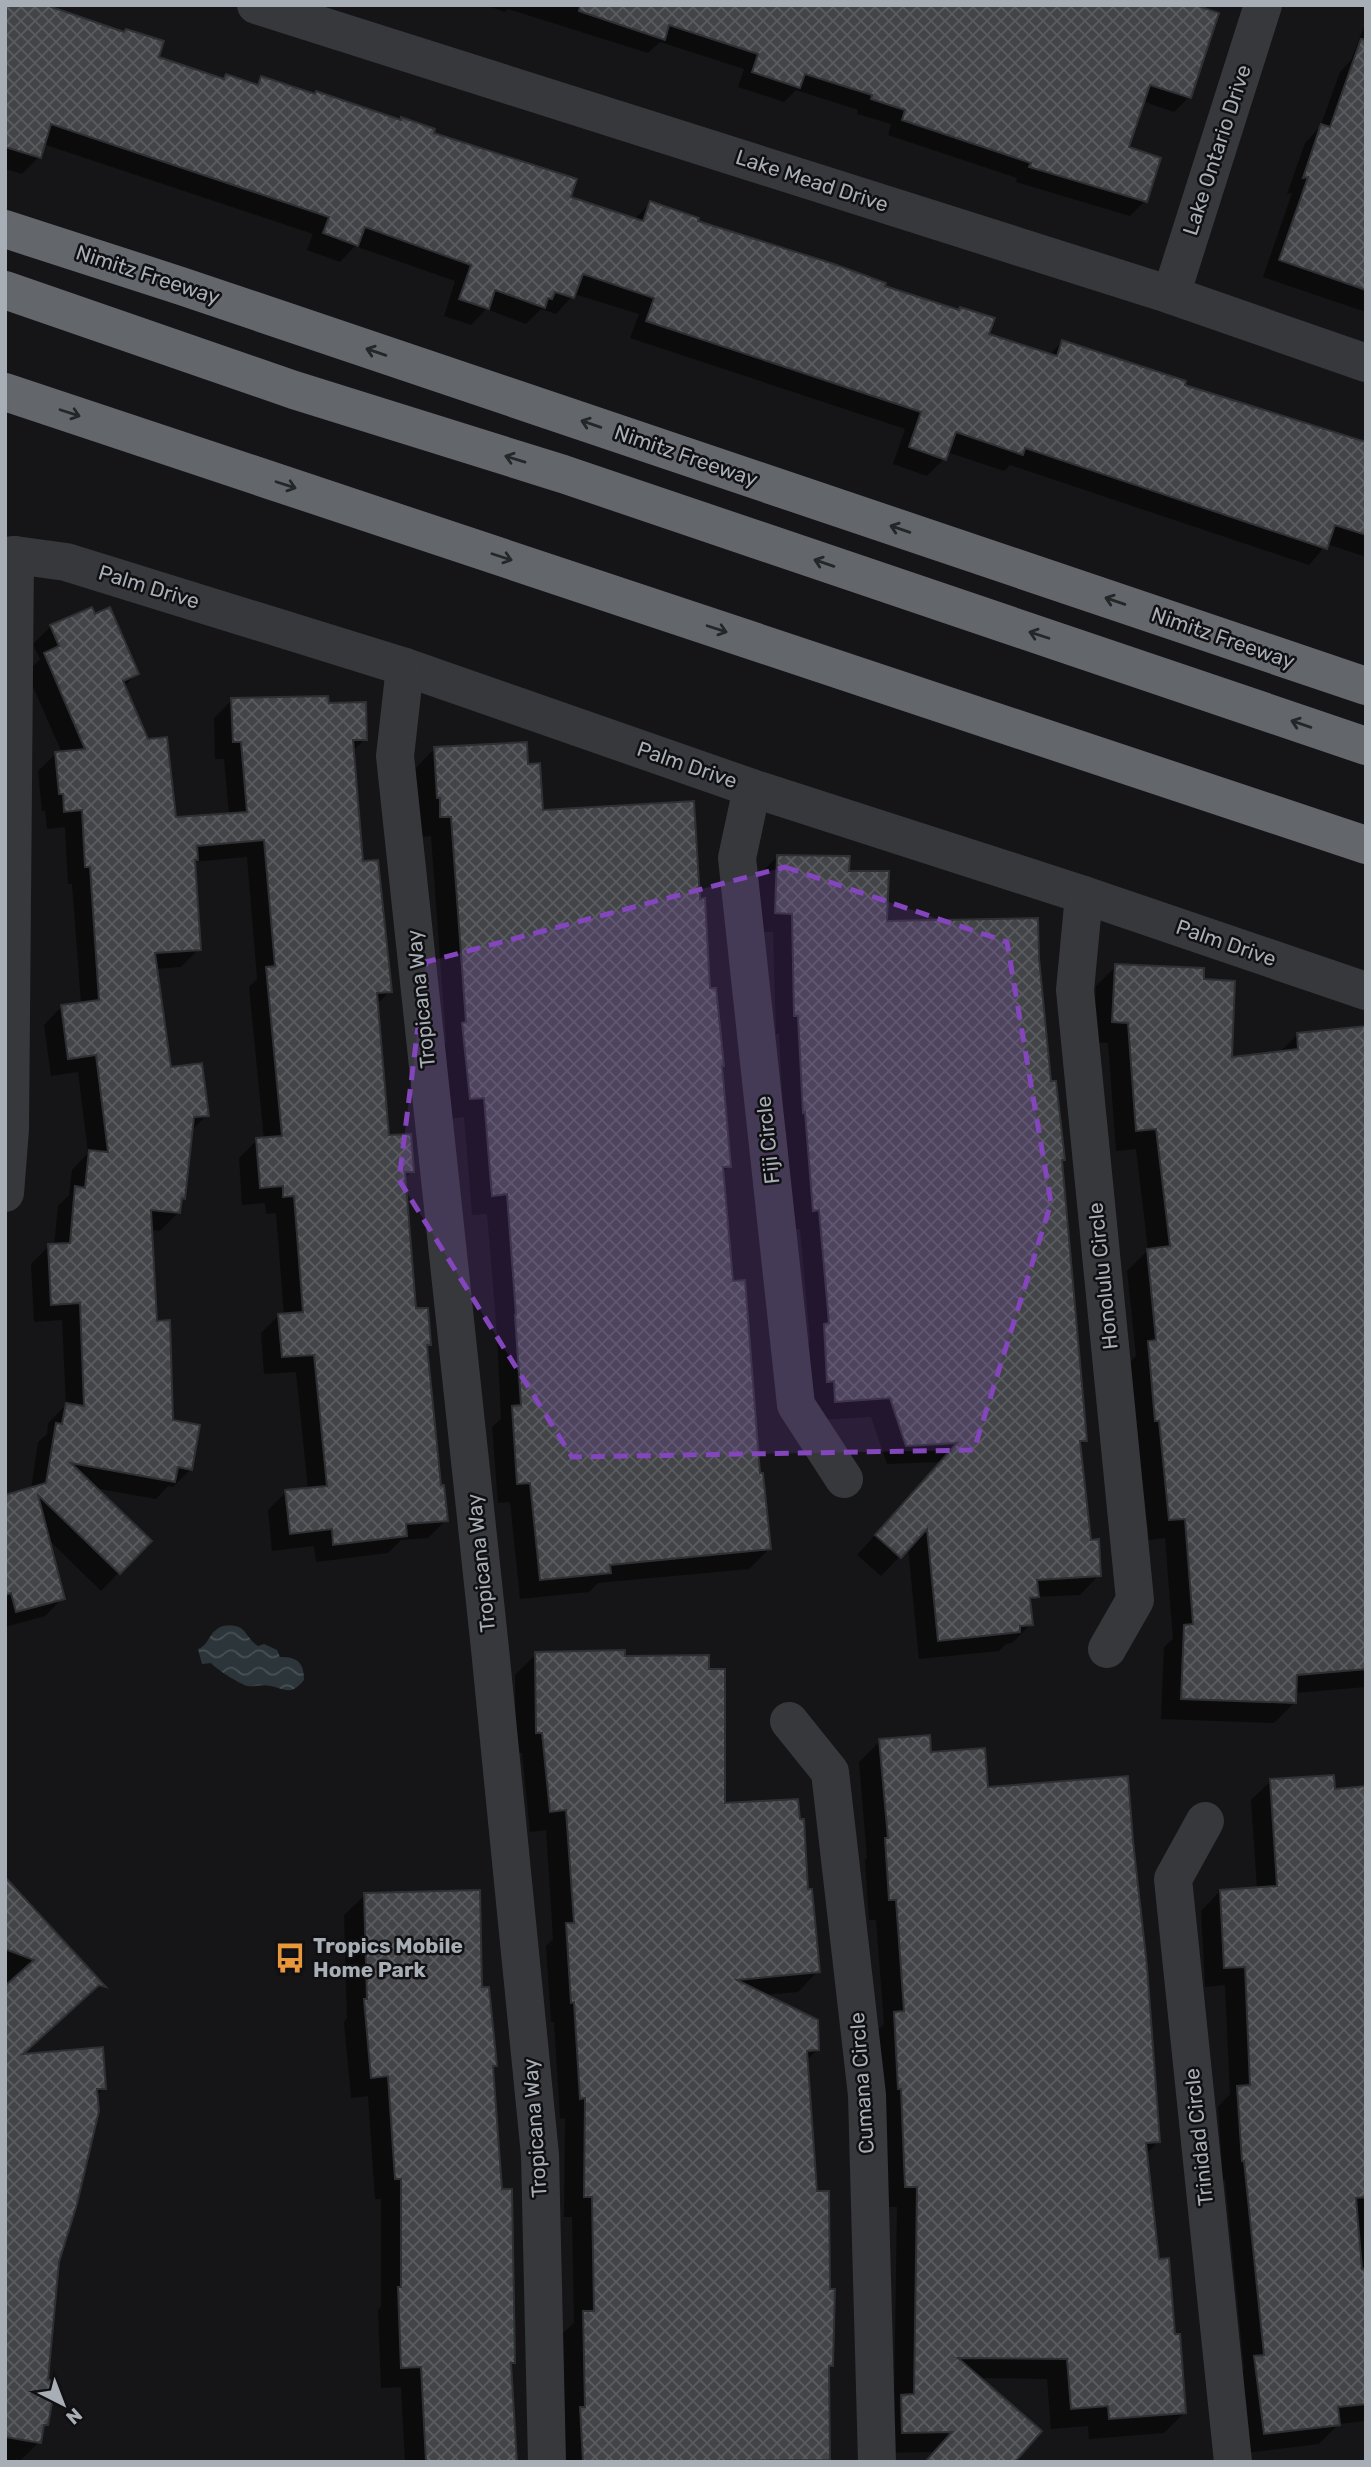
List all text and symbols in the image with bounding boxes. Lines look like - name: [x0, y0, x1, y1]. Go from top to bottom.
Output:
- street label: Lake Ontario Drive: [1177, 61, 1256, 238]
- street label: Lake Mead Drive: [733, 144, 892, 217]
- street label: Nimitz Freeway: [73, 239, 224, 310]
- one-way arrow: [365, 344, 387, 357]
- one-way arrow: [59, 407, 81, 420]
- one-way arrow: [581, 417, 603, 429]
- street label: Nimitz Freeway: [611, 419, 761, 492]
- one-way arrow: [504, 451, 526, 464]
- one-way arrow: [274, 480, 296, 492]
- one-way arrow: [889, 521, 911, 534]
- one-way arrow: [490, 552, 512, 564]
- one-way arrow: [813, 556, 835, 568]
- street label: Palm Drive: [96, 559, 203, 614]
- one-way arrow: [1105, 594, 1127, 606]
- street label: Nimitz Freeway: [1148, 601, 1298, 674]
- one-way arrow: [706, 624, 728, 636]
- one-way arrow: [1029, 628, 1051, 640]
- one-way arrow: [1291, 717, 1313, 729]
- street label: Palm Drive: [634, 736, 741, 793]
- street label: Palm Drive: [1173, 914, 1280, 971]
- street label: Tropicana Way: [401, 928, 440, 1070]
- street label: Fiji Circle: [750, 1095, 785, 1185]
- street label: Honolulu Circle: [1082, 1201, 1123, 1351]
- street label: Tropicana Way: [461, 1492, 500, 1634]
- place label: Tropics Mobile Home Park: [313, 1933, 463, 1982]
- bus stop icon: Tropics Mobile Home Park: [273, 1941, 307, 1975]
- street label: Cumana Circle: [844, 2012, 879, 2155]
- street label: Tropicana Way: [517, 2057, 552, 2198]
- street label: Trinidad Circle: [1179, 2067, 1218, 2207]
- north arrow: [28, 2369, 98, 2439]
- text: N: [61, 2403, 87, 2429]

